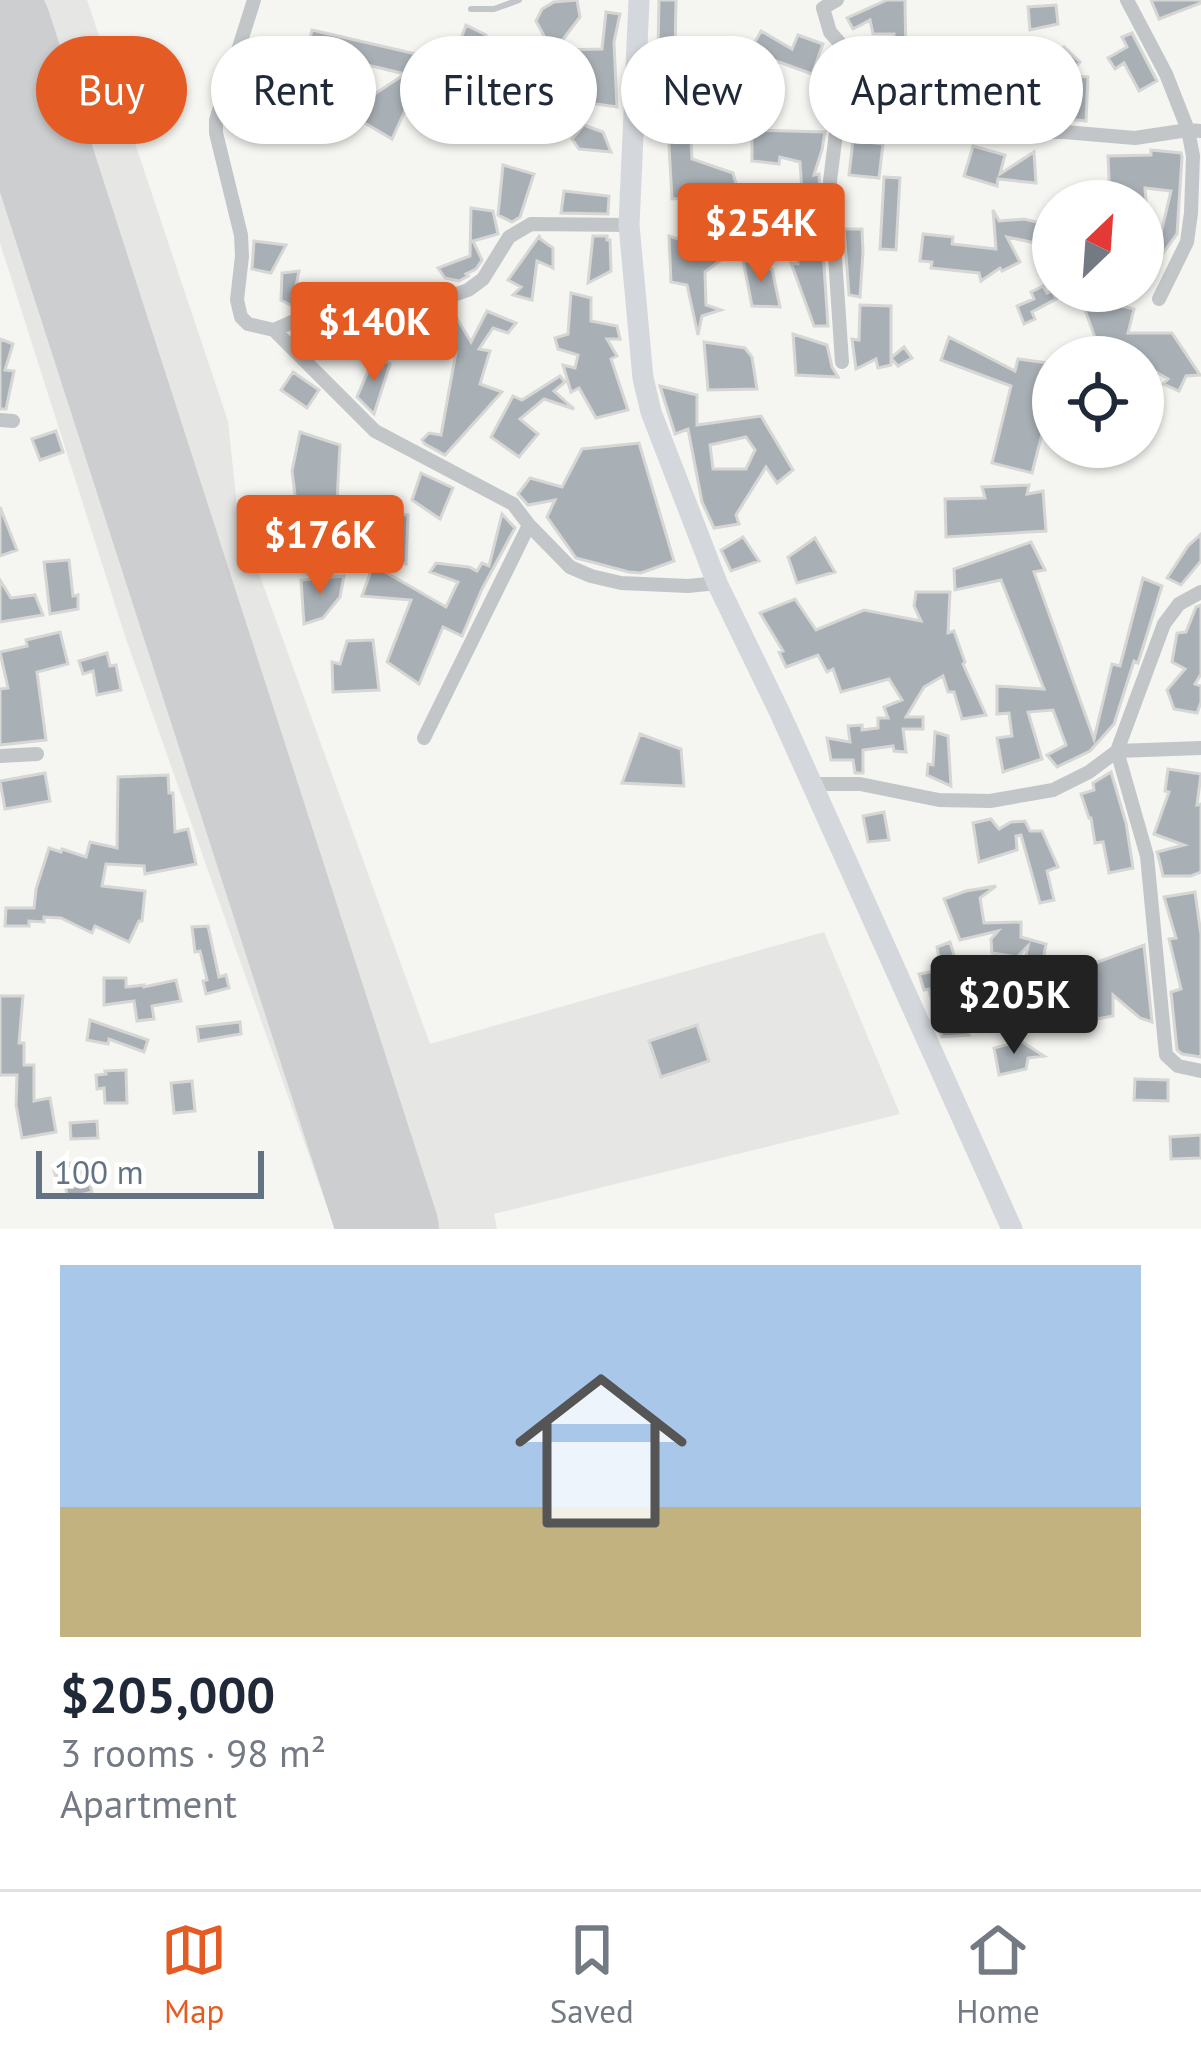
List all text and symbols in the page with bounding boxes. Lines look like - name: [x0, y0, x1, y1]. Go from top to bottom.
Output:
- chip: Buy: [36, 36, 187, 144]
- chip: Rent: [211, 36, 376, 144]
- chip: Filters: [400, 36, 597, 144]
- chip: New: [621, 36, 785, 144]
- chip: Apartment: [809, 36, 1083, 144]
- north arrow: [1032, 180, 1164, 312]
- map controls: [1032, 180, 1164, 468]
- pin: $254K: [677, 183, 845, 285]
- text: $254K: [705, 196, 817, 247]
- pin: $140K: [290, 282, 458, 384]
- text: $140K: [318, 295, 430, 346]
- button: locate: [1032, 336, 1164, 468]
- pin: $176K: [236, 495, 404, 597]
- text: $176K: [264, 508, 376, 559]
- pin: $205K: [930, 955, 1098, 1057]
- text: $205K: [958, 968, 1070, 1019]
- scale bar: [36, 1145, 264, 1198]
- text: 100 m: [54, 1150, 144, 1193]
- icon: home: [493, 1343, 709, 1559]
- text: $205,000: [60, 1661, 275, 1727]
- text: 3 rooms · 98 m²: [60, 1727, 326, 1778]
- text: Apartment: [60, 1778, 237, 1829]
- tab: Map: [161, 1917, 227, 2032]
- tab: Saved: [550, 1917, 634, 2032]
- tab: Home: [956, 1917, 1040, 2032]

